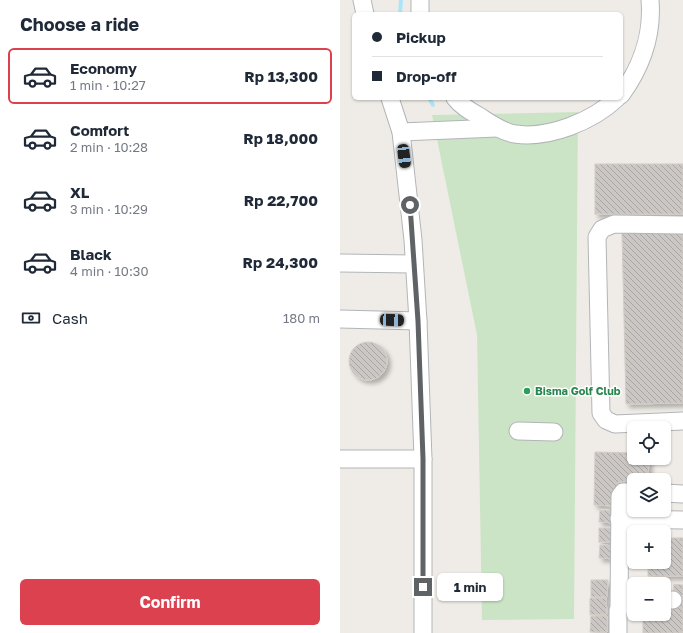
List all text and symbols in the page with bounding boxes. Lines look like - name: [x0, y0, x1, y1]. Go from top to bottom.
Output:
- text: Choose a ride: [20, 13, 139, 35]
- text: Pickup: [396, 28, 446, 46]
- icon: car: [22, 58, 58, 94]
- text: Economy: [70, 59, 137, 77]
- text: Rp 13,300: [244, 67, 318, 85]
- text: Drop-off: [396, 67, 456, 85]
- text: 1 min · 10:27: [70, 77, 146, 93]
- icon: car: [22, 120, 58, 156]
- text: Comfort: [70, 121, 129, 139]
- text: Rp 18,000: [243, 129, 318, 147]
- text: 2 min · 10:28: [70, 139, 148, 155]
- car: [397, 143, 411, 169]
- icon: car: [22, 182, 58, 218]
- text: XL: [70, 183, 89, 201]
- text: Rp 22,700: [244, 191, 318, 209]
- route start: [401, 196, 419, 214]
- text: 3 min · 10:29: [70, 201, 148, 217]
- icon: car: [22, 244, 58, 280]
- text: Black: [70, 245, 112, 263]
- text: Rp 24,300: [243, 253, 318, 271]
- text: 4 min · 10:30: [70, 263, 149, 279]
- icon: cash: [20, 307, 42, 329]
- text: Cash: [52, 309, 88, 327]
- text: 180 m: [283, 310, 320, 326]
- car: [380, 314, 404, 326]
- place label: Bisma Golf Club: [535, 384, 621, 397]
- marker: Bisma Golf Club: [522, 386, 532, 396]
- map controls: [627, 421, 671, 621]
- button: locate: [627, 421, 671, 465]
- button: layers: [627, 473, 671, 517]
- button: +: [627, 525, 671, 569]
- callout: 1 min: [437, 573, 503, 601]
- button: −: [627, 577, 671, 621]
- route end: [414, 578, 432, 596]
- button: Confirm: [20, 579, 320, 625]
- text: 1 min: [454, 579, 486, 595]

